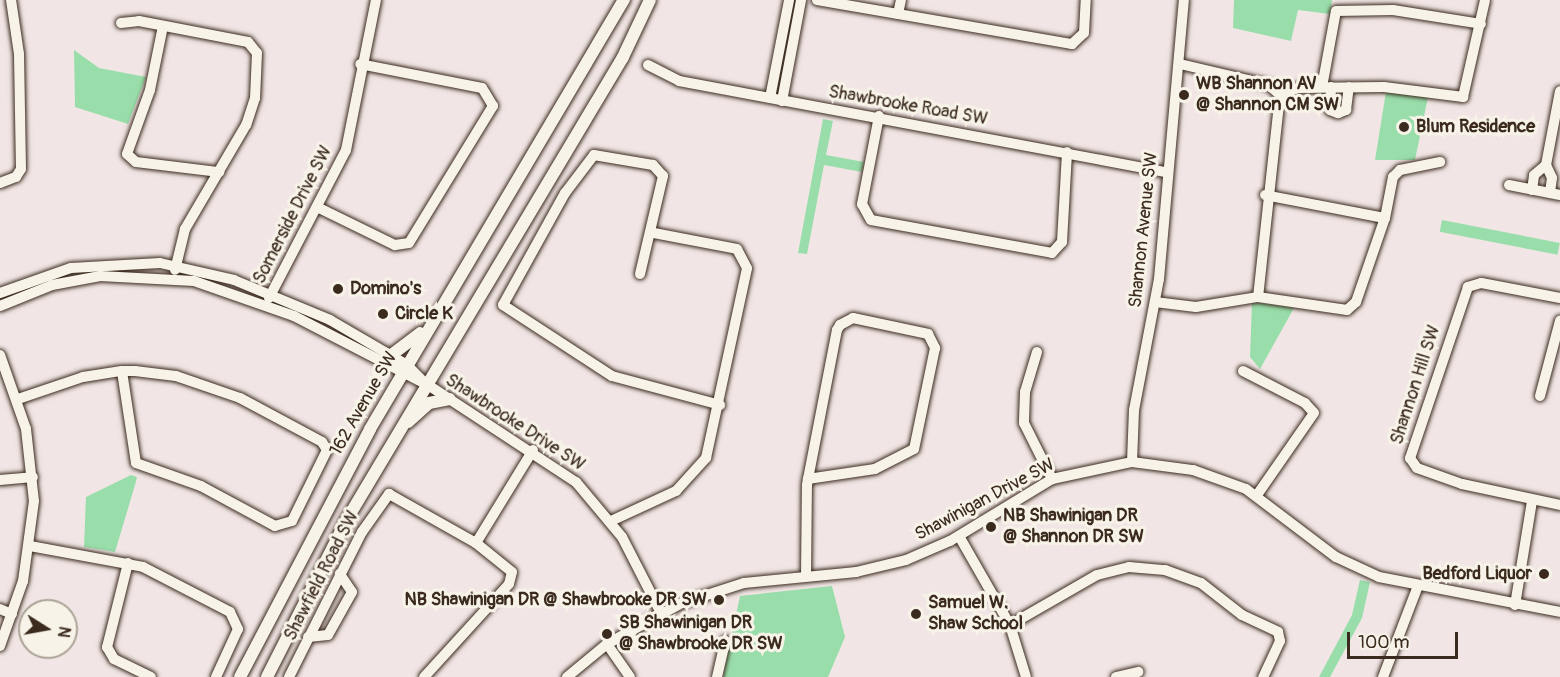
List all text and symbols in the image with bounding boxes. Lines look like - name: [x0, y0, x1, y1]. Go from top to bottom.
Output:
- place label: WB Shannon AV @ Shannon CM SW: [1196, 74, 1339, 116]
- street label: Shawbrooke Road SW: [827, 81, 989, 131]
- marker: WB Shannon AV @ Shannon CM SW: [1177, 88, 1191, 102]
- place label: Blum Residence: [1416, 116, 1535, 138]
- marker: Blum Residence: [1397, 120, 1411, 134]
- street label: Somerside Drive SW: [249, 142, 337, 288]
- street label: Shannon Avenue SW: [1125, 151, 1163, 309]
- place label: Domino's: [350, 278, 421, 300]
- marker: Domino's: [331, 282, 345, 296]
- place label: Circle K: [395, 303, 453, 325]
- marker: Circle K: [376, 307, 390, 321]
- street label: Shannon Hill SW: [1387, 323, 1445, 447]
- street label: 162 Avenue SW: [326, 348, 402, 460]
- street label: Shawbrooke Drive SW: [441, 370, 589, 476]
- street label: Shawinigan Drive SW: [911, 454, 1059, 546]
- place label: NB Shawinigan DR @ Shannon DR SW: [1003, 506, 1144, 548]
- street label: Shawfield Road SW: [280, 507, 364, 645]
- marker: NB Shawinigan DR @ Shannon DR SW: [984, 520, 998, 534]
- place label: Bedford Liquor: [1423, 563, 1532, 585]
- marker: Bedford Liquor: [1537, 567, 1551, 581]
- place label: NB Shawinigan DR @ Shawbrooke DR SW: [405, 589, 707, 611]
- marker: NB Shawinigan DR @ Shawbrooke DR SW: [712, 593, 726, 607]
- place label: Samuel W. Shaw School: [928, 593, 1023, 636]
- north arrow: [18, 599, 78, 659]
- marker: Samuel W. Shaw School: [909, 607, 923, 621]
- place label: SB Shawinigan DR @ Shawbrooke DR SW: [619, 613, 783, 656]
- scale bar: [1350, 620, 1461, 658]
- text: N: [53, 625, 75, 639]
- marker: SB Shawinigan DR @ Shawbrooke DR SW: [600, 627, 614, 641]
- text: 100 m: [1358, 631, 1410, 654]

